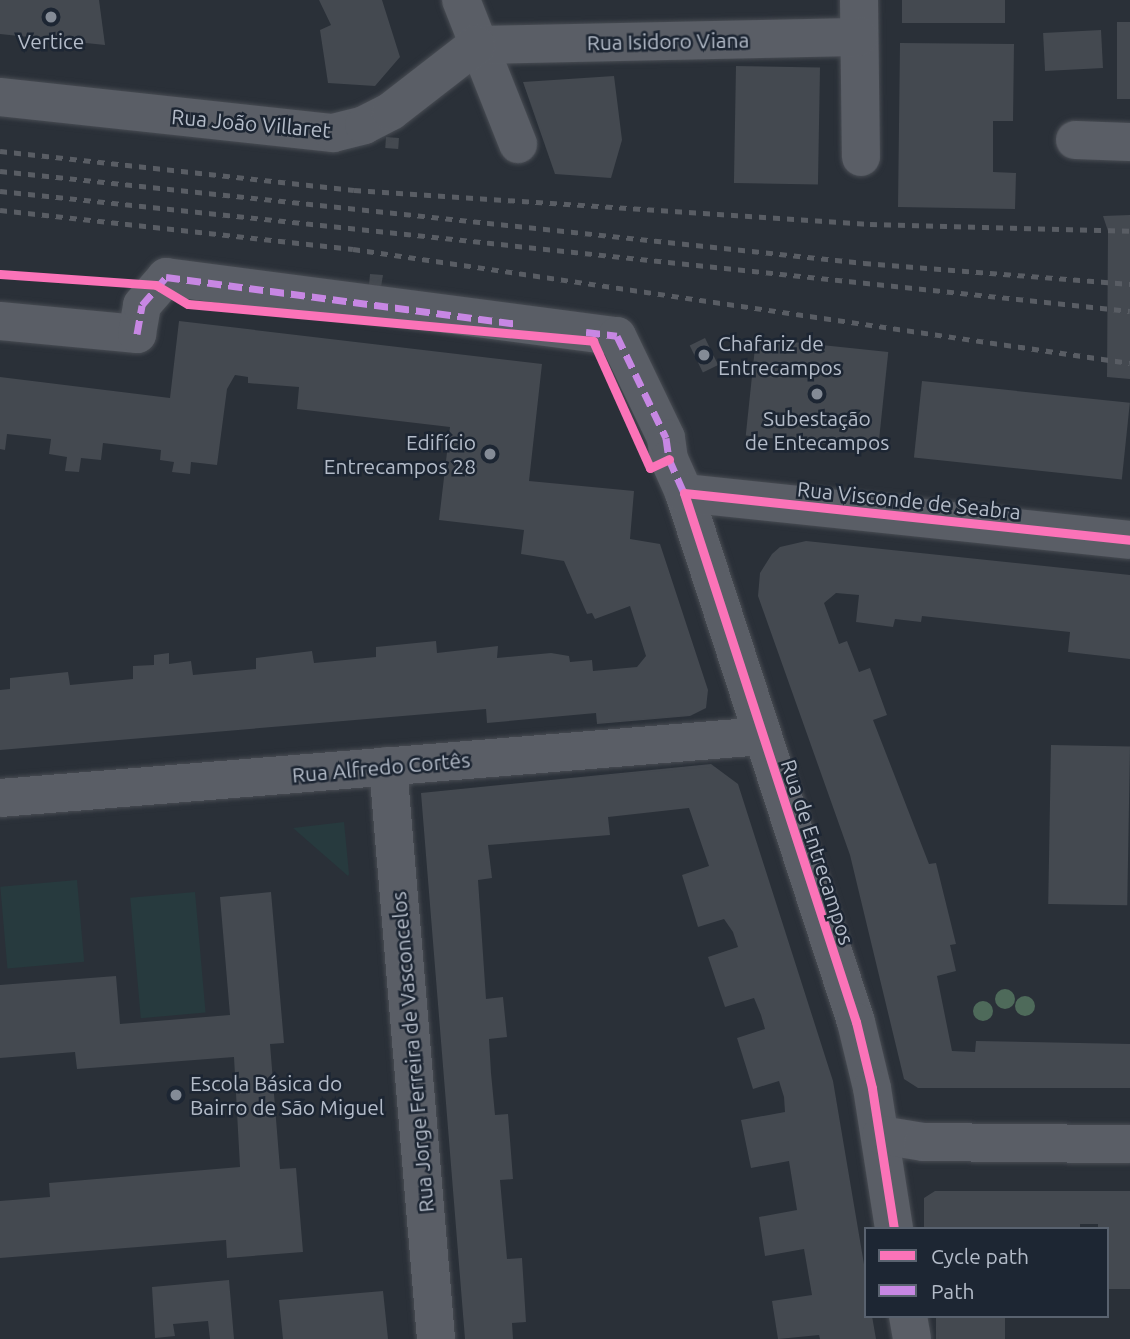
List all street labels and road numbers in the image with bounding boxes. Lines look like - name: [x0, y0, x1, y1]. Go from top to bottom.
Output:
- street label: Rua Isidoro Viana: [587, 27, 749, 55]
- street label: Rua João Villaret: [170, 103, 332, 143]
- street label: Rua Visconde de Seabra: [796, 476, 1022, 524]
- street label: Rua Alfredo Cortês: [291, 747, 471, 787]
- street label: Rua de Entrecampos: [776, 756, 860, 948]
- street label: Rua Jorge Ferreira de Vasconcelos: [385, 890, 439, 1214]

